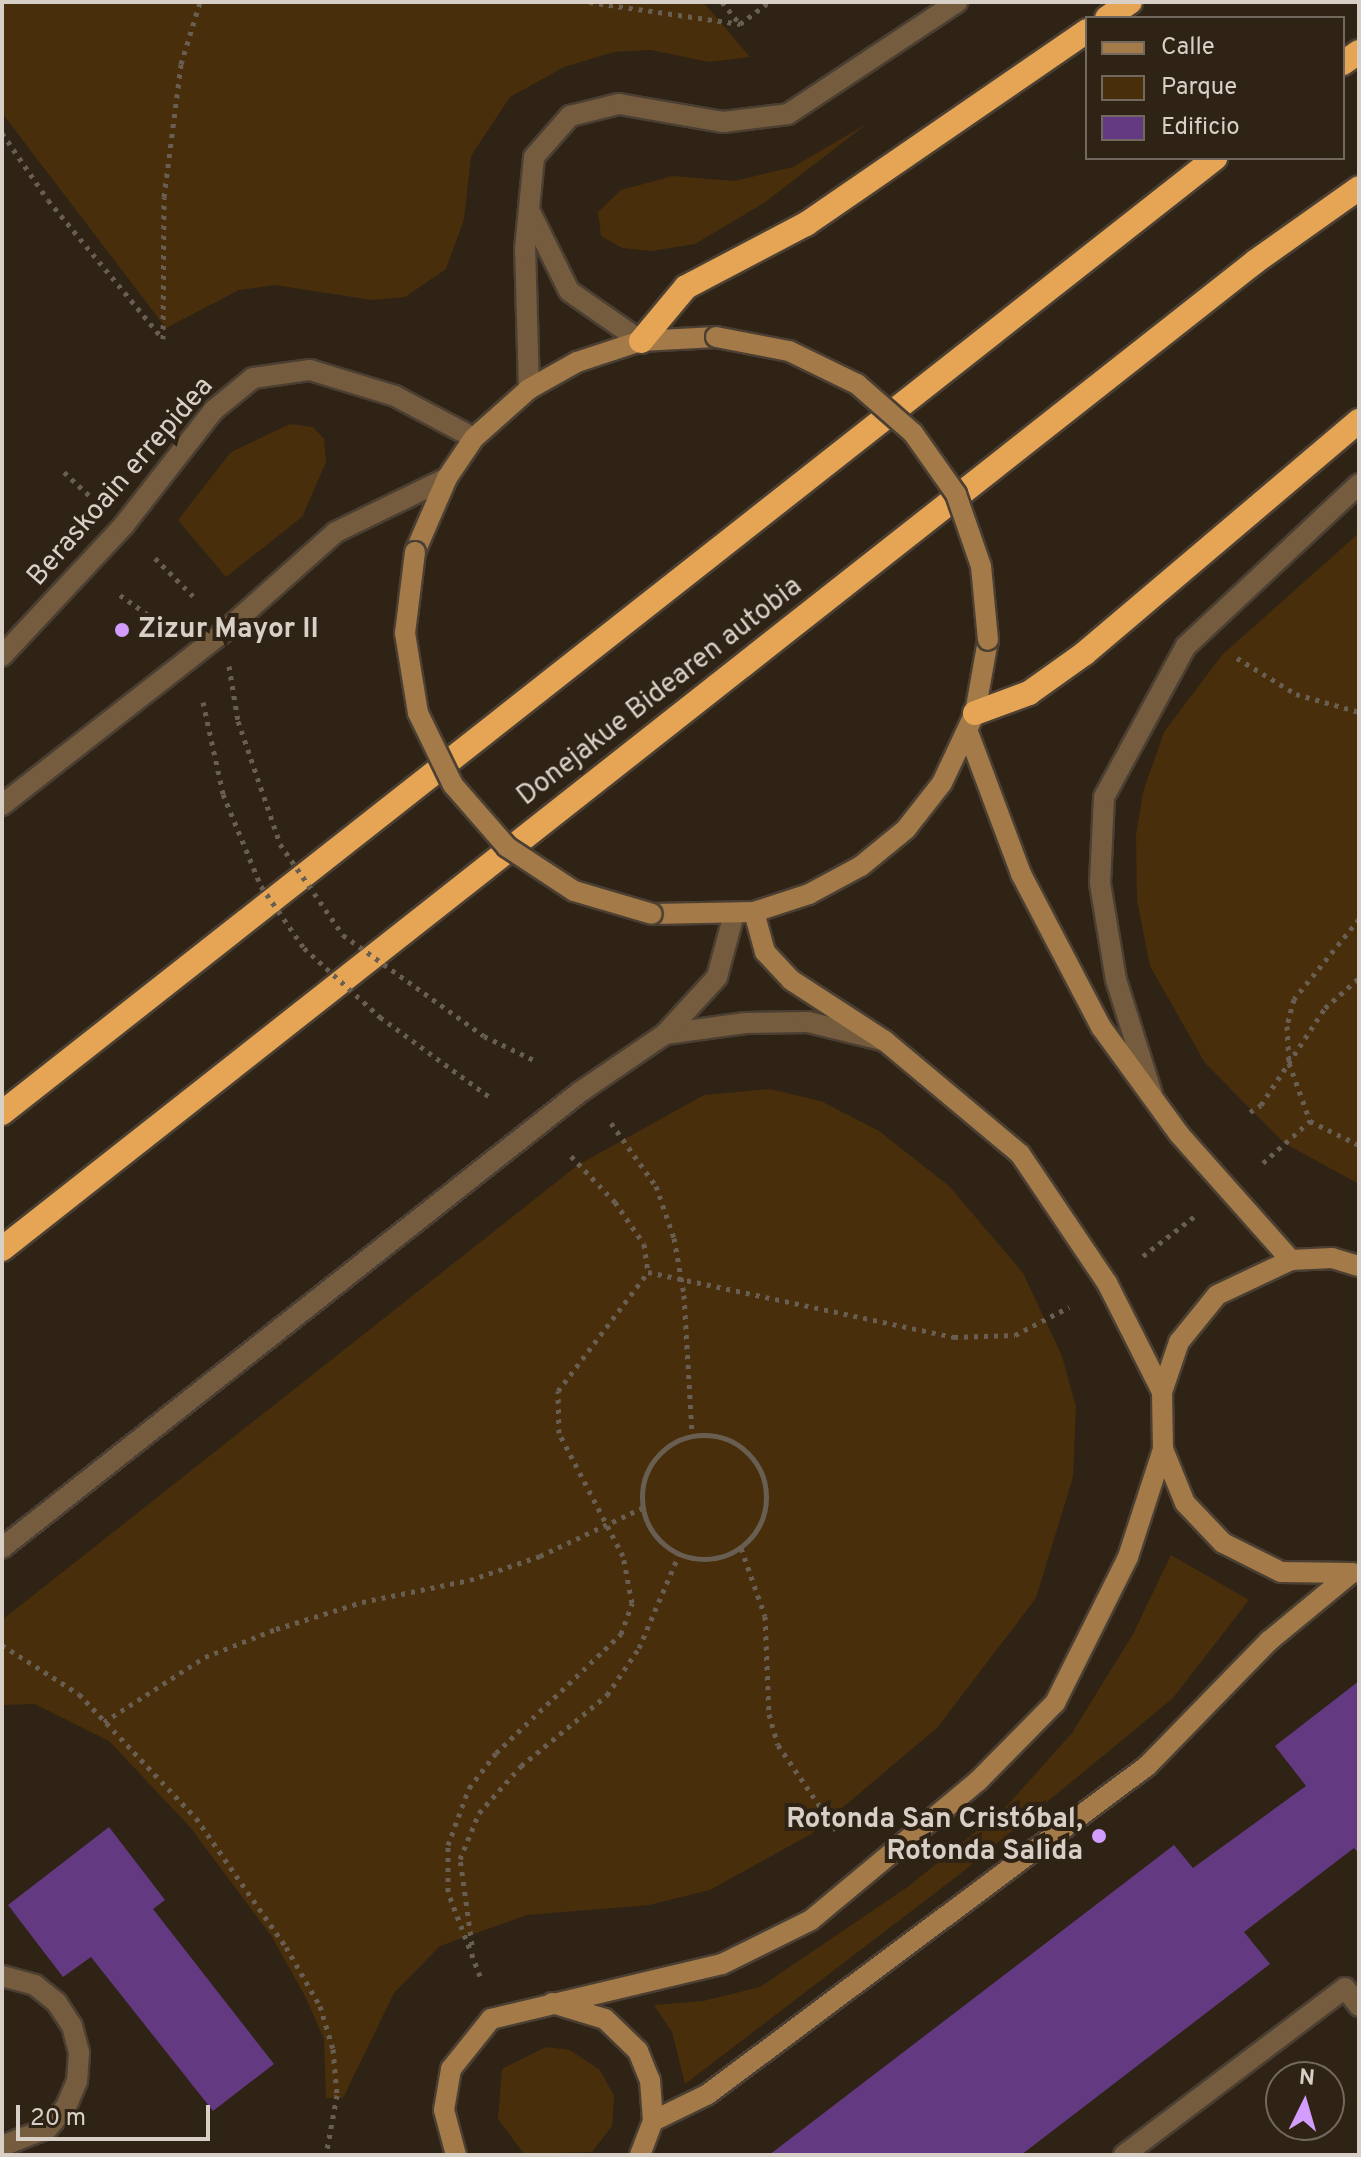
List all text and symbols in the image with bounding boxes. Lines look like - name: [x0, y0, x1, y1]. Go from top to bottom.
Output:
- legend: [1085, 16, 1345, 160]
- text: Calle: [1161, 33, 1215, 63]
- text: Parque: [1161, 73, 1237, 103]
- text: Edificio: [1161, 113, 1240, 143]
- street label: Beraskoain errepidea: [21, 370, 221, 594]
- street label: Donejakue Bidearen autobia: [511, 570, 809, 814]
- place label: Zizur Mayor II: [138, 613, 319, 647]
- marker: Zizur Mayor II: [113, 621, 131, 639]
- place label: Rotonda San Cristóbal, Rotonda Salida: [786, 1803, 1083, 1869]
- marker: Rotonda San Cristóbal, Rotonda Salida: [1090, 1827, 1108, 1845]
- north arrow: [1265, 2061, 1345, 2141]
- text: N: [1298, 2064, 1316, 2093]
- scale bar: [20, 2089, 214, 2139]
- text: 20 m: [30, 2104, 86, 2134]

